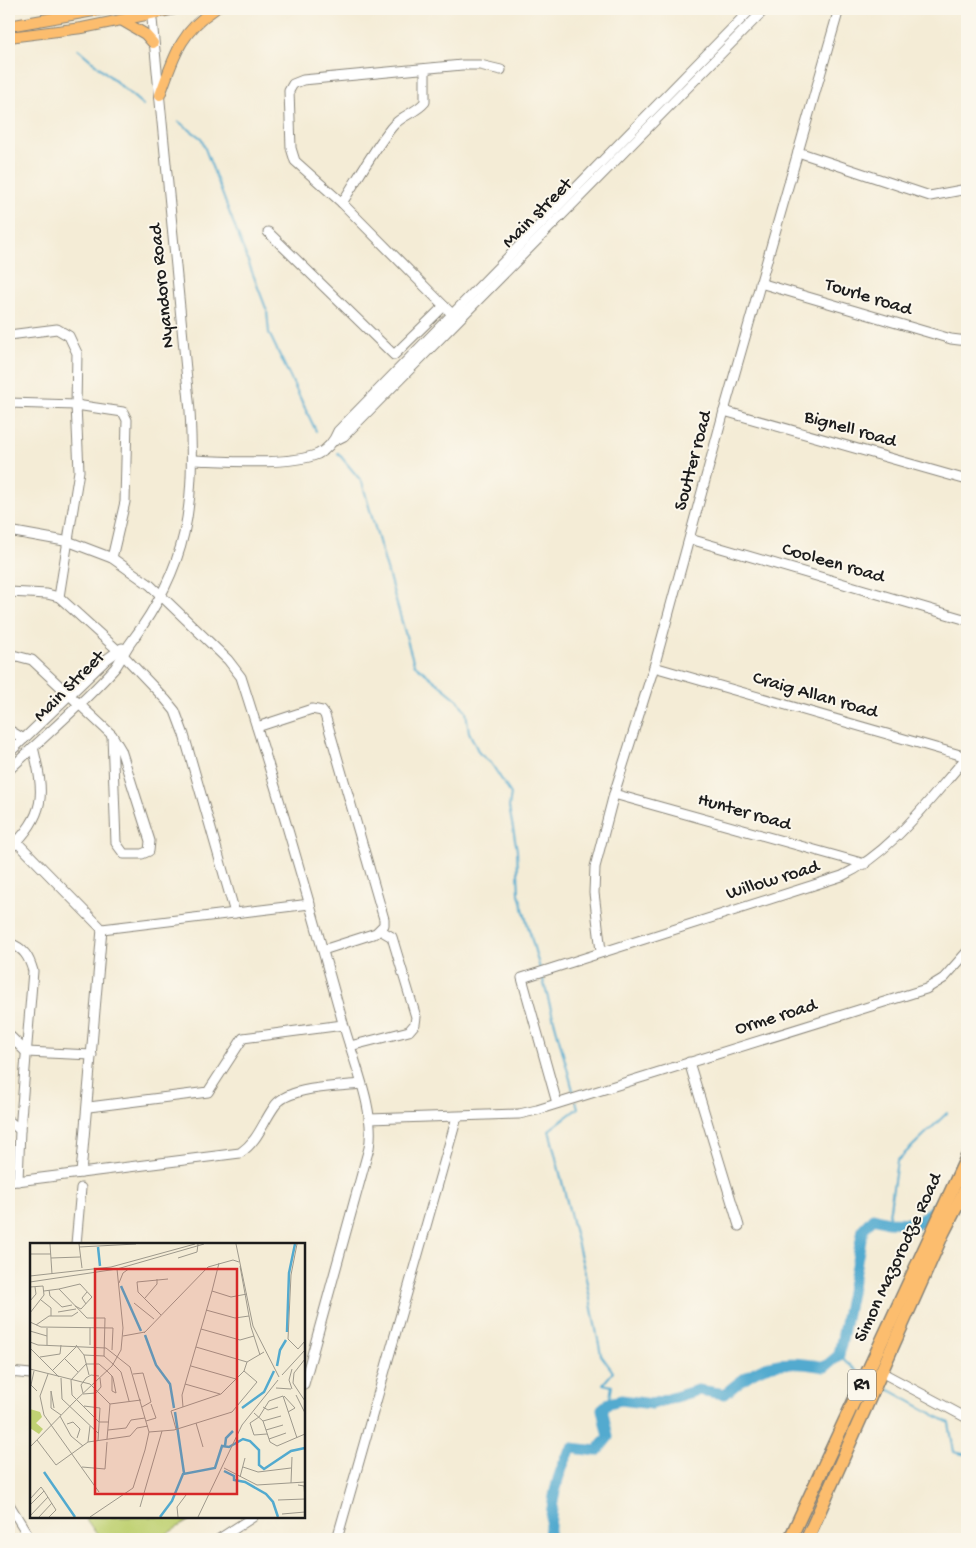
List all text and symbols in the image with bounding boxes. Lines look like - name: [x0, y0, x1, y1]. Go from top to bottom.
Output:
- street label: Main street: [498, 172, 580, 254]
- street label: Nyandoro Road: [145, 221, 181, 349]
- street label: Tourle road: [821, 274, 916, 323]
- street label: Bignell road: [800, 406, 900, 455]
- street label: Soutter road: [670, 407, 719, 513]
- street label: Cooleen road: [779, 538, 889, 590]
- street label: Main Street: [29, 645, 112, 728]
- street label: Craig Allan road: [750, 667, 882, 725]
- street label: Hunter road: [695, 789, 795, 838]
- street label: Willow road: [724, 855, 824, 906]
- street label: Orme road: [732, 994, 821, 1041]
- street label: Simon Mazorodze Road: [850, 1168, 949, 1346]
- inset map: [30, 1243, 305, 1518]
- road number: R1: [848, 1370, 876, 1400]

